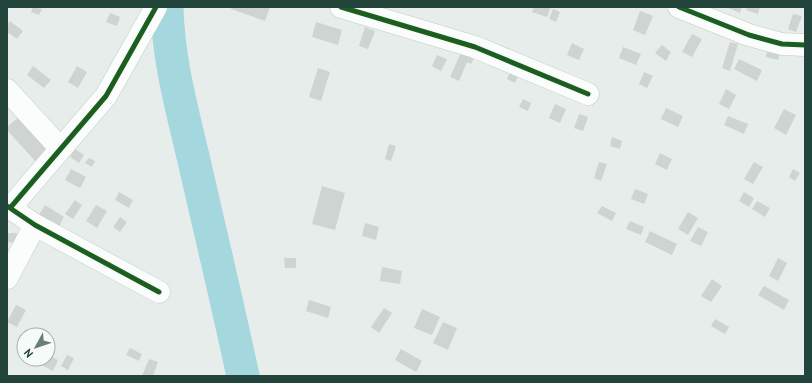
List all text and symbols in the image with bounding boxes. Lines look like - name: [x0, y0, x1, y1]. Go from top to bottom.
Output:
- north arrow: [16, 327, 56, 367]
- text: N: [21, 346, 36, 361]

